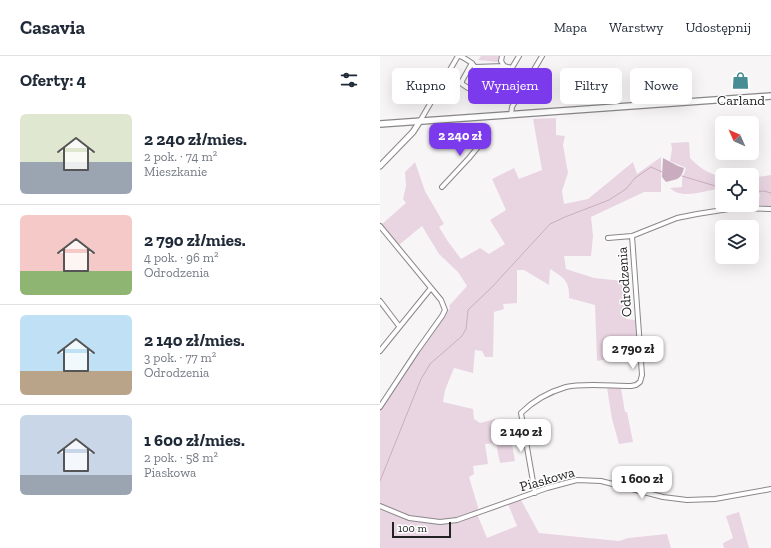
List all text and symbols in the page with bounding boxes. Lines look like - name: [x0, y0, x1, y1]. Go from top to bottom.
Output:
- text: Casavia: [20, 16, 85, 39]
- text: Mapa: [554, 19, 587, 36]
- text: Warstwy: [609, 19, 663, 36]
- text: Udostępnij: [685, 19, 751, 36]
- chip: Kupno: [392, 68, 460, 104]
- chip: Wynajem: [468, 68, 552, 104]
- chip: Filtry: [560, 68, 622, 104]
- chip: Nowe: [630, 68, 692, 104]
- icon: filters: [338, 69, 360, 91]
- text: Oferty: 4: [20, 70, 86, 90]
- shop icon: Carland: [731, 70, 751, 90]
- place label: Carland: [717, 92, 765, 109]
- north arrow: [715, 116, 759, 160]
- map controls: [715, 116, 759, 264]
- pin: 2 240 zł: [419, 123, 501, 157]
- text: 2 240 zł: [438, 128, 482, 143]
- text: 2 240 zł/mies.: [144, 129, 247, 149]
- icon: home: [52, 130, 100, 178]
- text: 2 pok. · 74 m²: [144, 149, 217, 164]
- text: Mieszkanie: [144, 164, 207, 179]
- button: locate: [715, 168, 759, 212]
- button: layers: [715, 220, 759, 264]
- text: 2 790 zł/mies.: [144, 230, 246, 250]
- icon: home: [52, 231, 100, 279]
- street label: Odrodzenia: [614, 246, 635, 318]
- text: 4 pok. · 96 m²: [144, 250, 219, 265]
- text: Odrodzenia: [144, 265, 209, 280]
- text: 2 140 zł/mies.: [144, 330, 245, 350]
- icon: home: [52, 331, 100, 379]
- pin: 2 790 zł: [592, 336, 674, 370]
- text: 2 790 zł: [612, 341, 654, 356]
- text: 3 pok. · 77 m²: [144, 350, 216, 365]
- text: Odrodzenia: [144, 365, 209, 380]
- pin: 2 140 zł: [480, 419, 562, 453]
- text: 2 140 zł: [500, 424, 542, 439]
- text: 1 600 zł/mies.: [144, 430, 245, 450]
- icon: home: [52, 431, 100, 479]
- text: 2 pok. · 58 m²: [144, 450, 218, 465]
- street label: Piaskowa: [518, 463, 577, 495]
- text: Piaskowa: [144, 465, 196, 480]
- pin: 1 600 zł: [601, 466, 683, 500]
- text: 1 600 zł: [621, 471, 663, 486]
- scale bar: [392, 520, 451, 539]
- text: 100 m: [398, 522, 427, 535]

